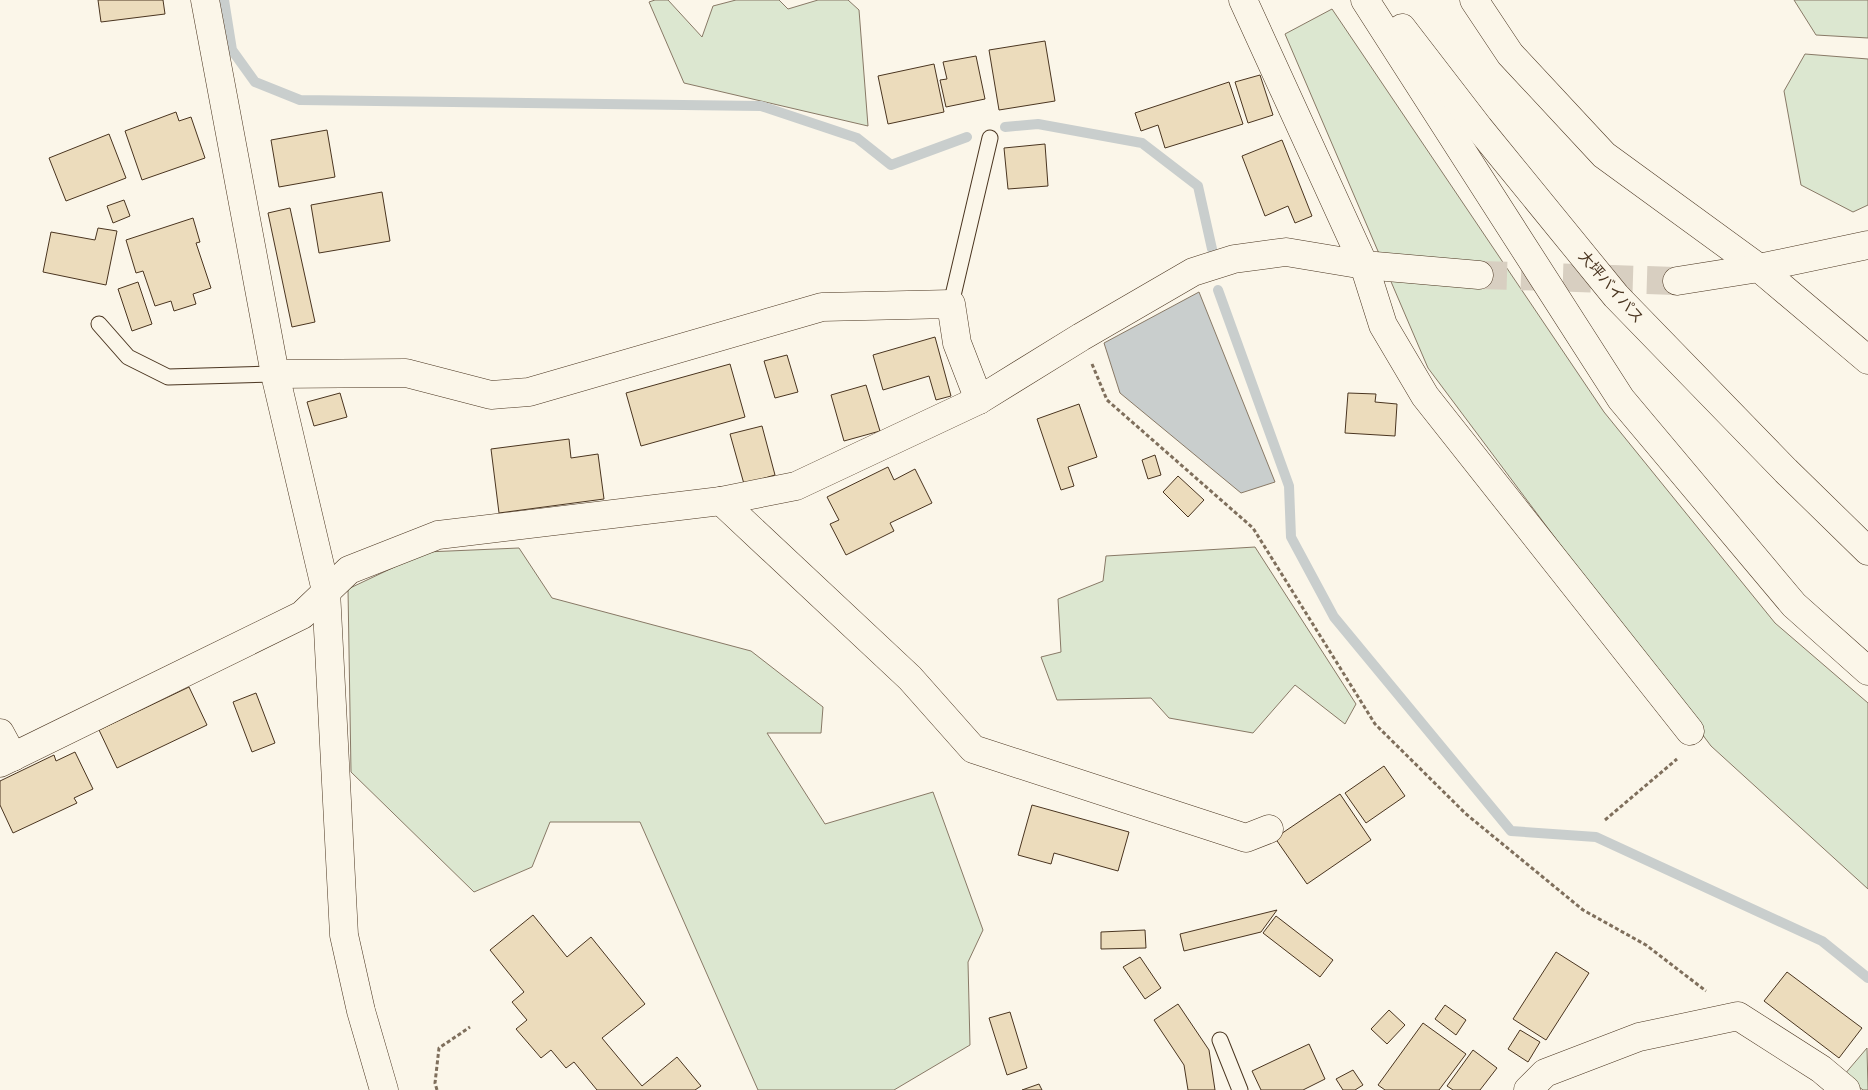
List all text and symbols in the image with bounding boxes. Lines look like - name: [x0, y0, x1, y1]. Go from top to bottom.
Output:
- street label: 大坪バイパス: [1575, 247, 1648, 327]

